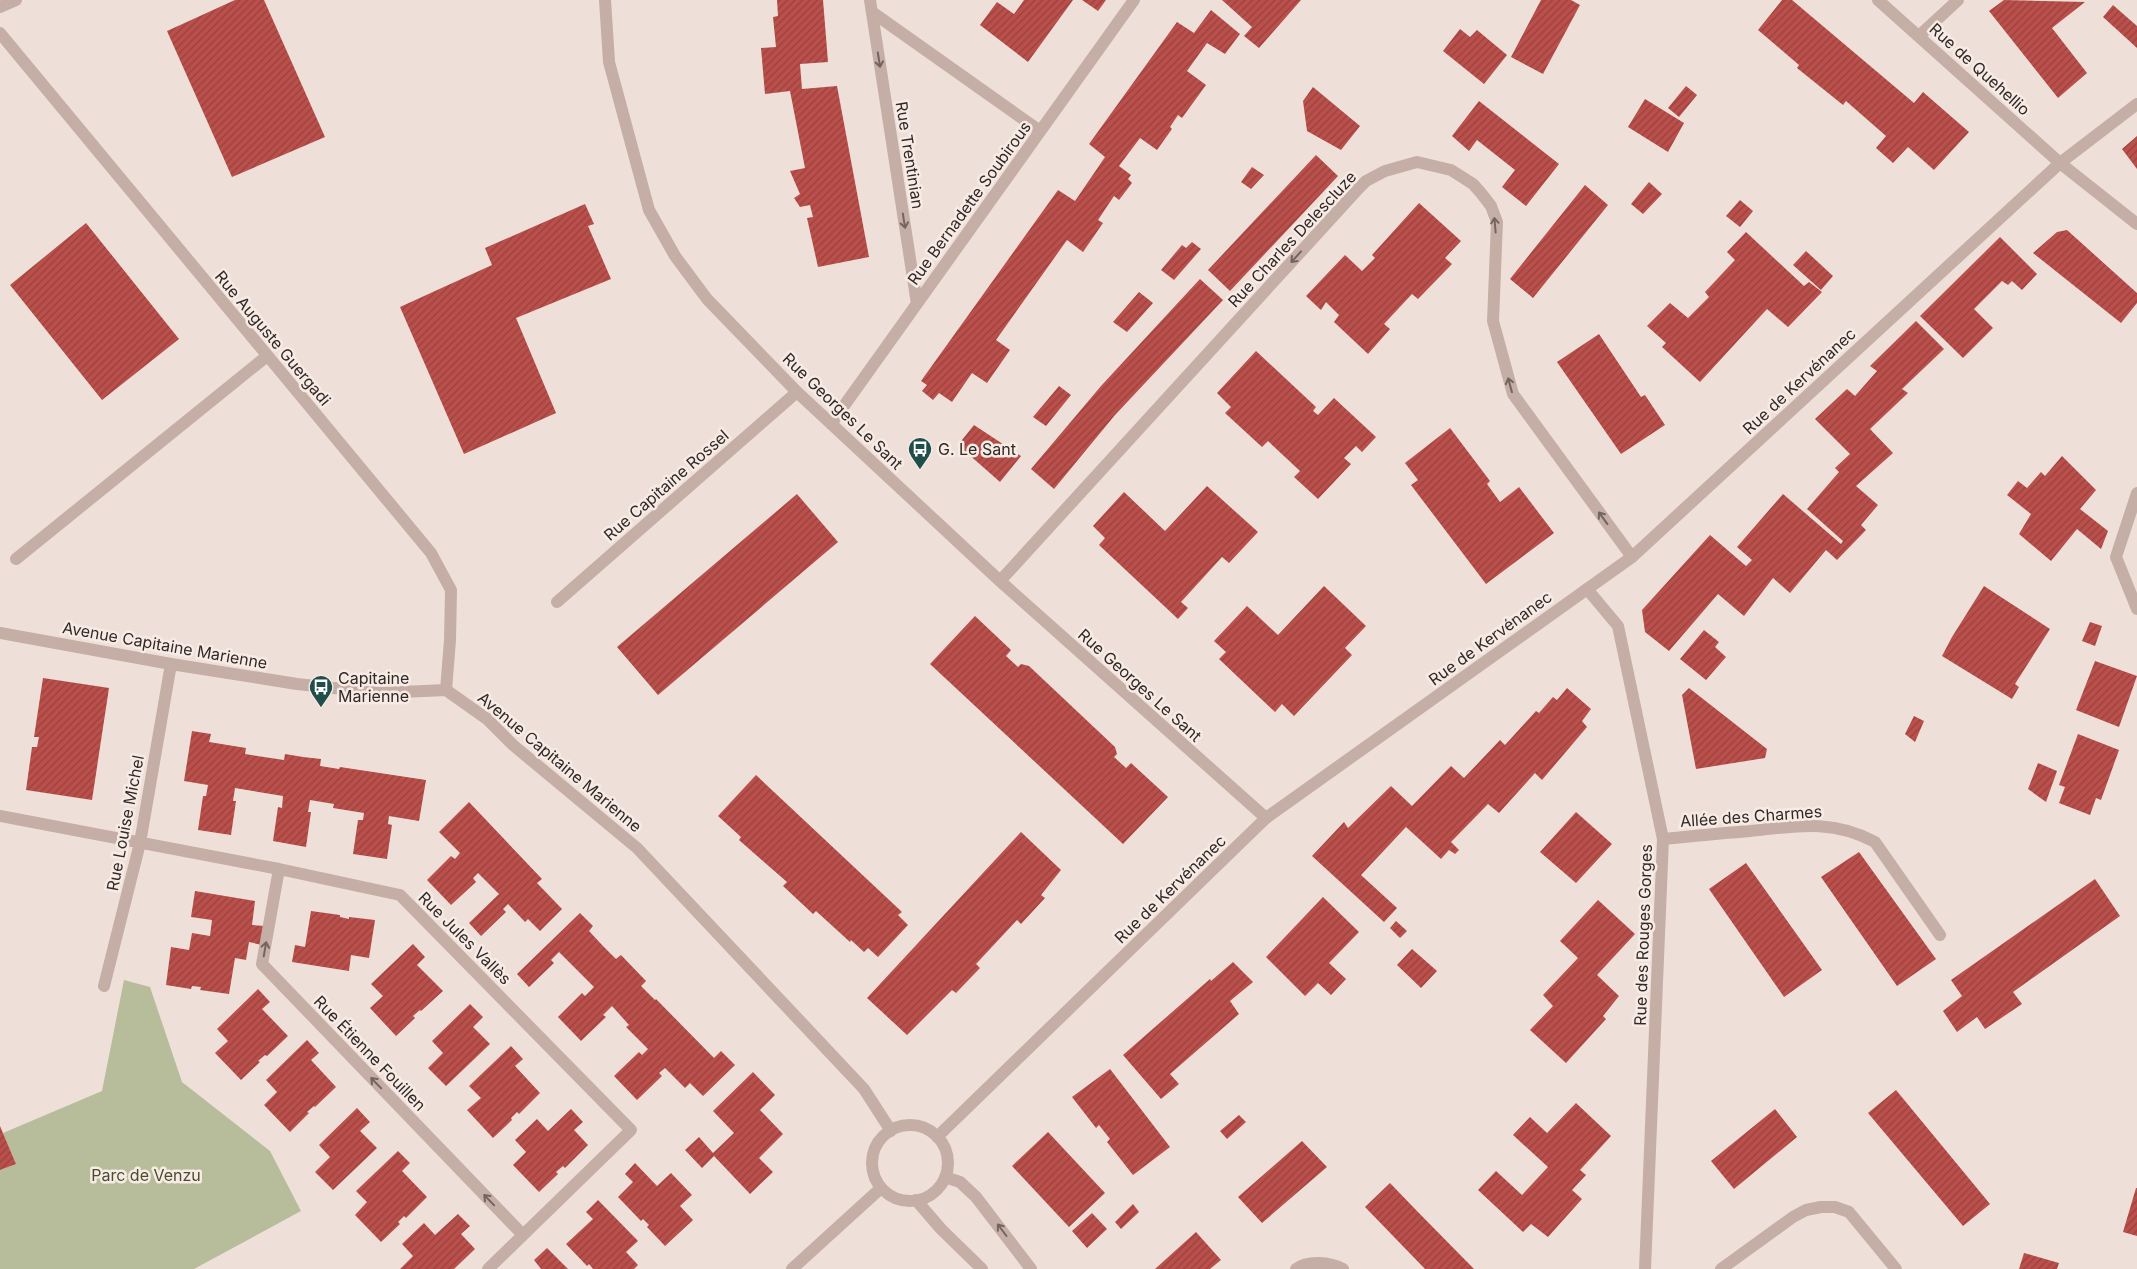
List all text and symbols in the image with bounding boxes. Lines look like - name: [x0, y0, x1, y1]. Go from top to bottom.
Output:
- street label: Rue de Quehellio: [1926, 19, 2034, 119]
- one-way arrow: [874, 52, 884, 68]
- street label: Rue Trentinian: [892, 100, 928, 210]
- street label: Rue Bernadette Soubirous: [903, 117, 1035, 289]
- street label: Rue Charles Delescluze: [1224, 167, 1360, 311]
- one-way arrow: [899, 212, 909, 228]
- one-way arrow: [1491, 217, 1500, 233]
- one-way arrow: [1290, 250, 1302, 263]
- street label: Rue Auguste Guergadi: [211, 267, 335, 409]
- street label: Rue de Kervénanec: [1738, 323, 1860, 439]
- street label: Rue Georges Le Sant: [779, 349, 907, 473]
- one-way arrow: [1505, 377, 1515, 393]
- street label: Rue Capitaine Rossel: [599, 425, 733, 545]
- bus stop icon: G. Le Sant: [907, 436, 933, 470]
- place label: G. Le Sant: [938, 439, 1016, 459]
- one-way arrow: [1598, 511, 1608, 525]
- street label: Rue de Kervénanec: [1425, 587, 1555, 689]
- street label: Avenue Capitaine Marienne: [61, 617, 269, 673]
- street label: Rue Georges Le Sant: [1074, 624, 1206, 746]
- place label: Capitaine Marienne: [338, 668, 409, 706]
- bus stop icon: Capitaine Marienne: [308, 674, 334, 708]
- street label: Avenue Capitaine Marienne: [474, 688, 646, 836]
- street label: Rue Louise Michel: [102, 753, 148, 893]
- street label: Allée des Charmes: [1679, 801, 1823, 831]
- street label: Rue de Kervénanec: [1110, 831, 1230, 947]
- street label: Rue des Rouges Gorges: [1630, 844, 1656, 1026]
- street label: Rue Jules Vallès: [414, 887, 516, 989]
- one-way arrow: [260, 942, 270, 958]
- street label: Rue Étienne Fouillen: [310, 991, 430, 1115]
- one-way arrow: [370, 1077, 382, 1089]
- park label: Parc de Venzu: [91, 1165, 201, 1185]
- one-way arrow: [483, 1194, 495, 1206]
- one-way arrow: [996, 1224, 1007, 1237]

